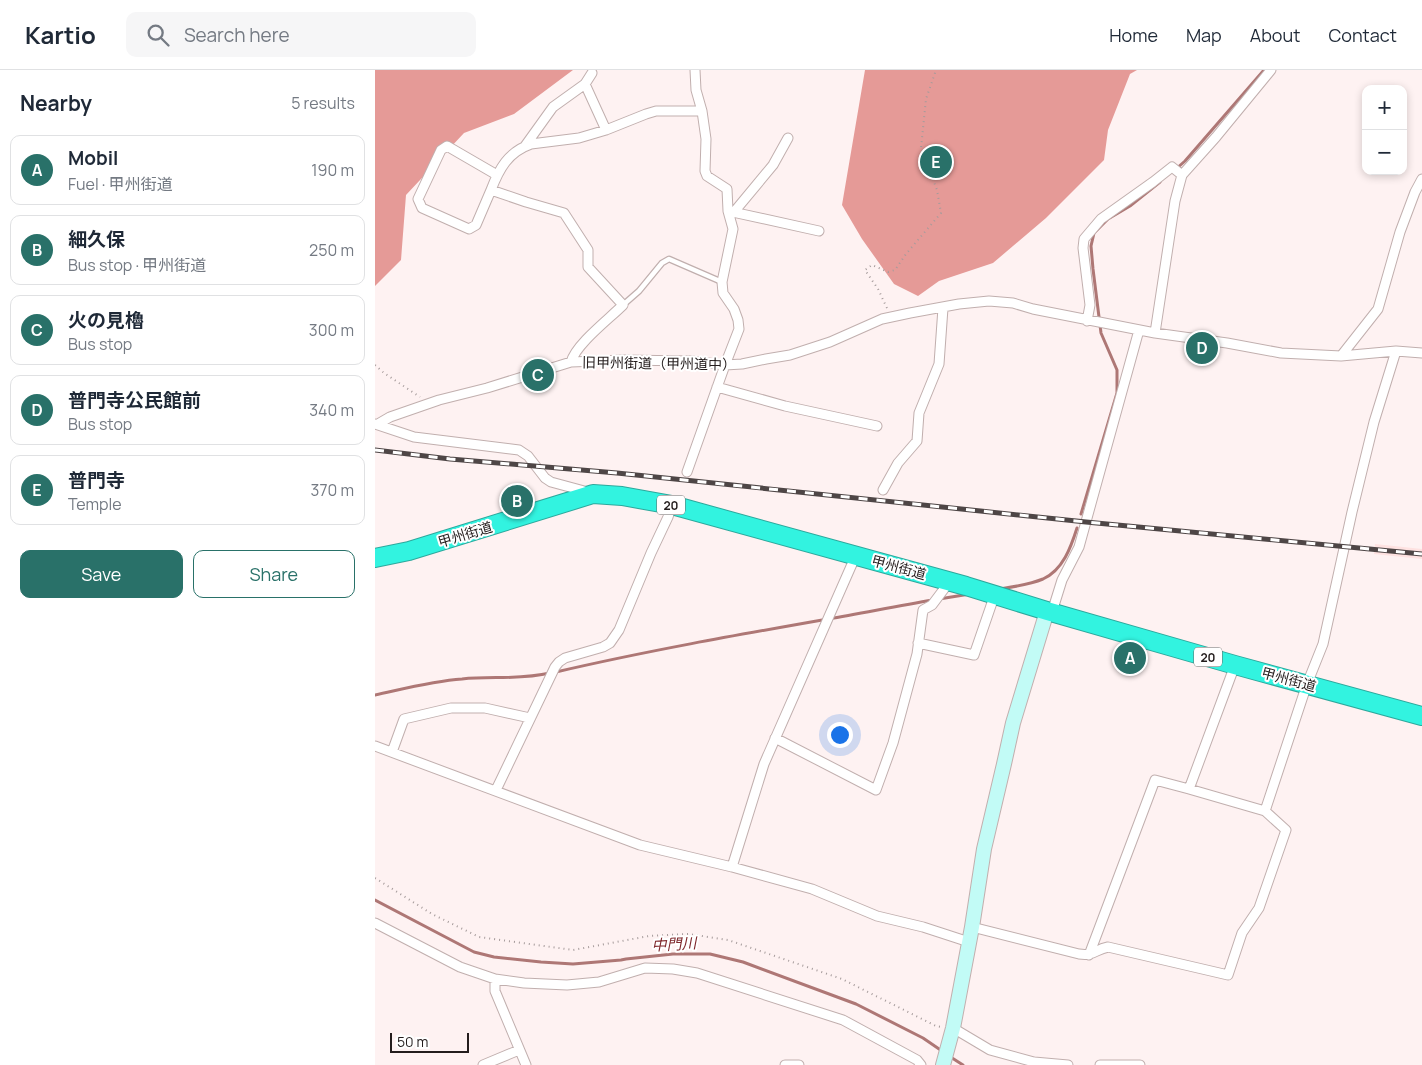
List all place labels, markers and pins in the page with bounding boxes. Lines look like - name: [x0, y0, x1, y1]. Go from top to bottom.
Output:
- pin: E: [920, 143, 952, 181]
- pin: D: [1186, 329, 1218, 367]
- pin: C: [522, 356, 554, 394]
- pin: B: [501, 482, 533, 520]
- pin: A: [1114, 639, 1146, 677]

